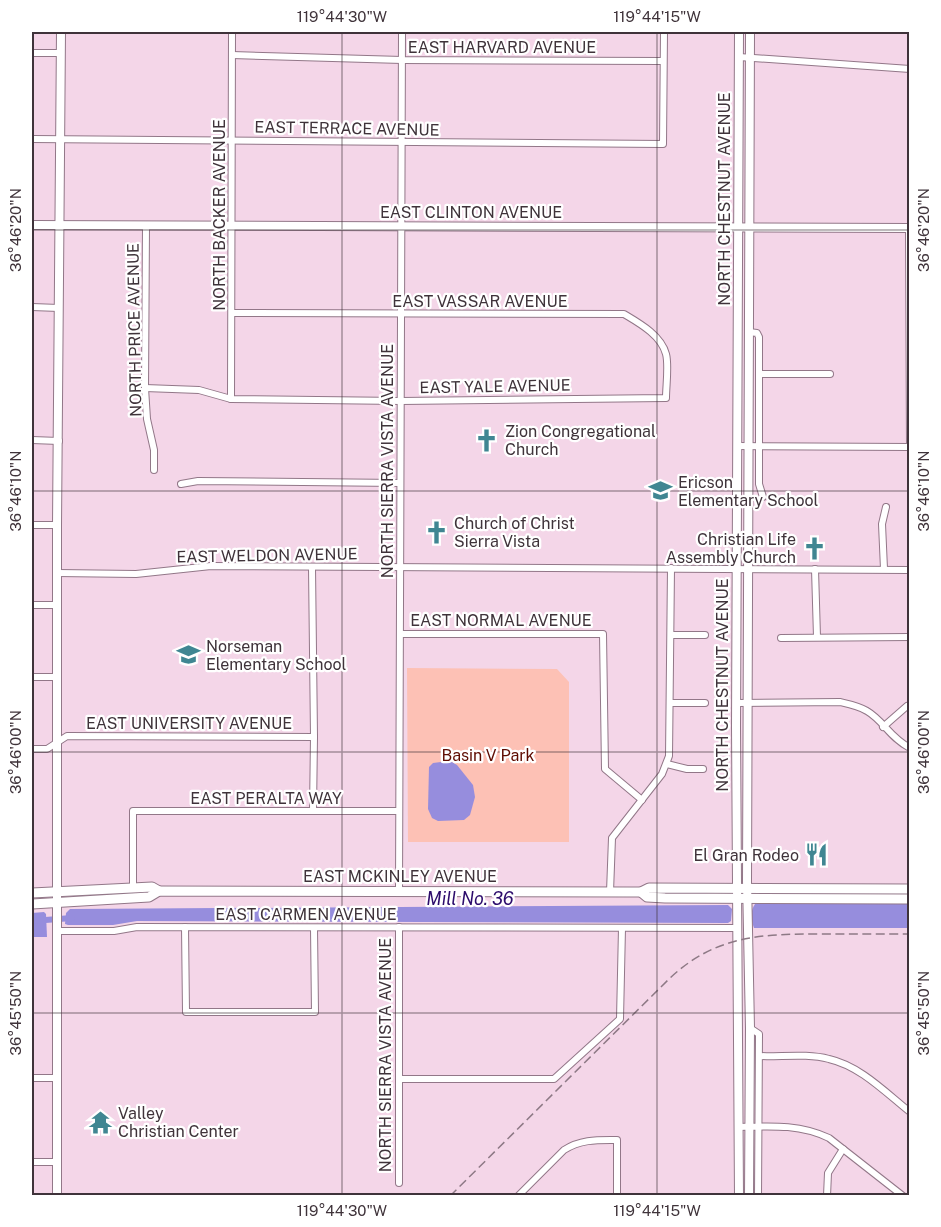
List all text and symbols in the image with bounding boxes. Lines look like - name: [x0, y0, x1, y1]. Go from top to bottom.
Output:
- text: 119°44'30"W: [297, 8, 387, 25]
- text: 119°44'15"W: [613, 8, 701, 25]
- street label: EAST HARVARD AVENUE: [408, 38, 596, 57]
- street label: NORTH CHESTNUT AVENUE: [715, 92, 734, 306]
- street label: EAST TERRACE AVENUE: [254, 117, 440, 140]
- street label: NORTH BACKER AVENUE: [210, 119, 229, 311]
- text: 36°46'20"N: [7, 188, 24, 272]
- text: 36°46'20"N: [915, 188, 932, 272]
- street label: EAST CLINTON AVENUE: [380, 203, 562, 222]
- street label: NORTH PRICE AVENUE: [123, 243, 146, 417]
- street label: EAST VASSAR AVENUE: [392, 292, 568, 311]
- street label: NORTH SIERRA VISTA AVENUE: [378, 344, 397, 578]
- street label: EAST YALE AVENUE: [419, 376, 571, 397]
- place label: Zion Congregational Church: [505, 422, 656, 459]
- church icon: Zion Congregational Church: [474, 427, 500, 453]
- text: 36°46'10"N: [7, 450, 24, 532]
- text: 36°46'10"N: [915, 450, 932, 532]
- place label: Ericson Elementary School: [678, 473, 819, 510]
- school or university icon: Ericson Elementary School: [647, 478, 673, 504]
- place label: Church of Christ Sierra Vista: [454, 514, 575, 551]
- church icon: Church of Christ Sierra Vista: [423, 519, 449, 545]
- place label: Christian Life Assembly Church: [666, 530, 796, 567]
- church icon: Christian Life Assembly Church: [801, 535, 827, 561]
- street label: EAST WELDON AVENUE: [176, 544, 358, 567]
- street label: NORTH CHESTNUT AVENUE: [713, 578, 732, 792]
- street label: EAST NORMAL AVENUE: [410, 611, 592, 630]
- place label: Norseman Elementary School: [206, 637, 347, 674]
- school or university icon: Norseman Elementary School: [175, 642, 201, 668]
- text: 36°46'00"N: [7, 710, 24, 794]
- text: 36°46'00"N: [915, 710, 932, 794]
- street label: EAST UNIVERSITY AVENUE: [86, 714, 292, 733]
- park label: Basin V Park: [441, 746, 535, 765]
- street label: EAST PERALTA WAY: [190, 789, 342, 808]
- restaurant icon: El Gran Rodeo: [804, 842, 830, 868]
- place label: El Gran Rodeo: [694, 846, 799, 865]
- street label: EAST MCKINLEY AVENUE: [303, 867, 497, 886]
- water label: Mill No. 36: [426, 888, 514, 909]
- street label: EAST CARMEN AVENUE: [215, 905, 397, 924]
- street label: NORTH SIERRA VISTA AVENUE: [376, 938, 395, 1172]
- text: 36°45'50"N: [7, 971, 24, 1055]
- text: 36°45'50"N: [915, 971, 932, 1055]
- place label: Valley Christian Center: [118, 1104, 239, 1141]
- temple icon: Valley Christian Center: [87, 1109, 113, 1135]
- text: 119°44'30"W: [297, 1202, 387, 1219]
- text: 119°44'15"W: [613, 1202, 701, 1219]

